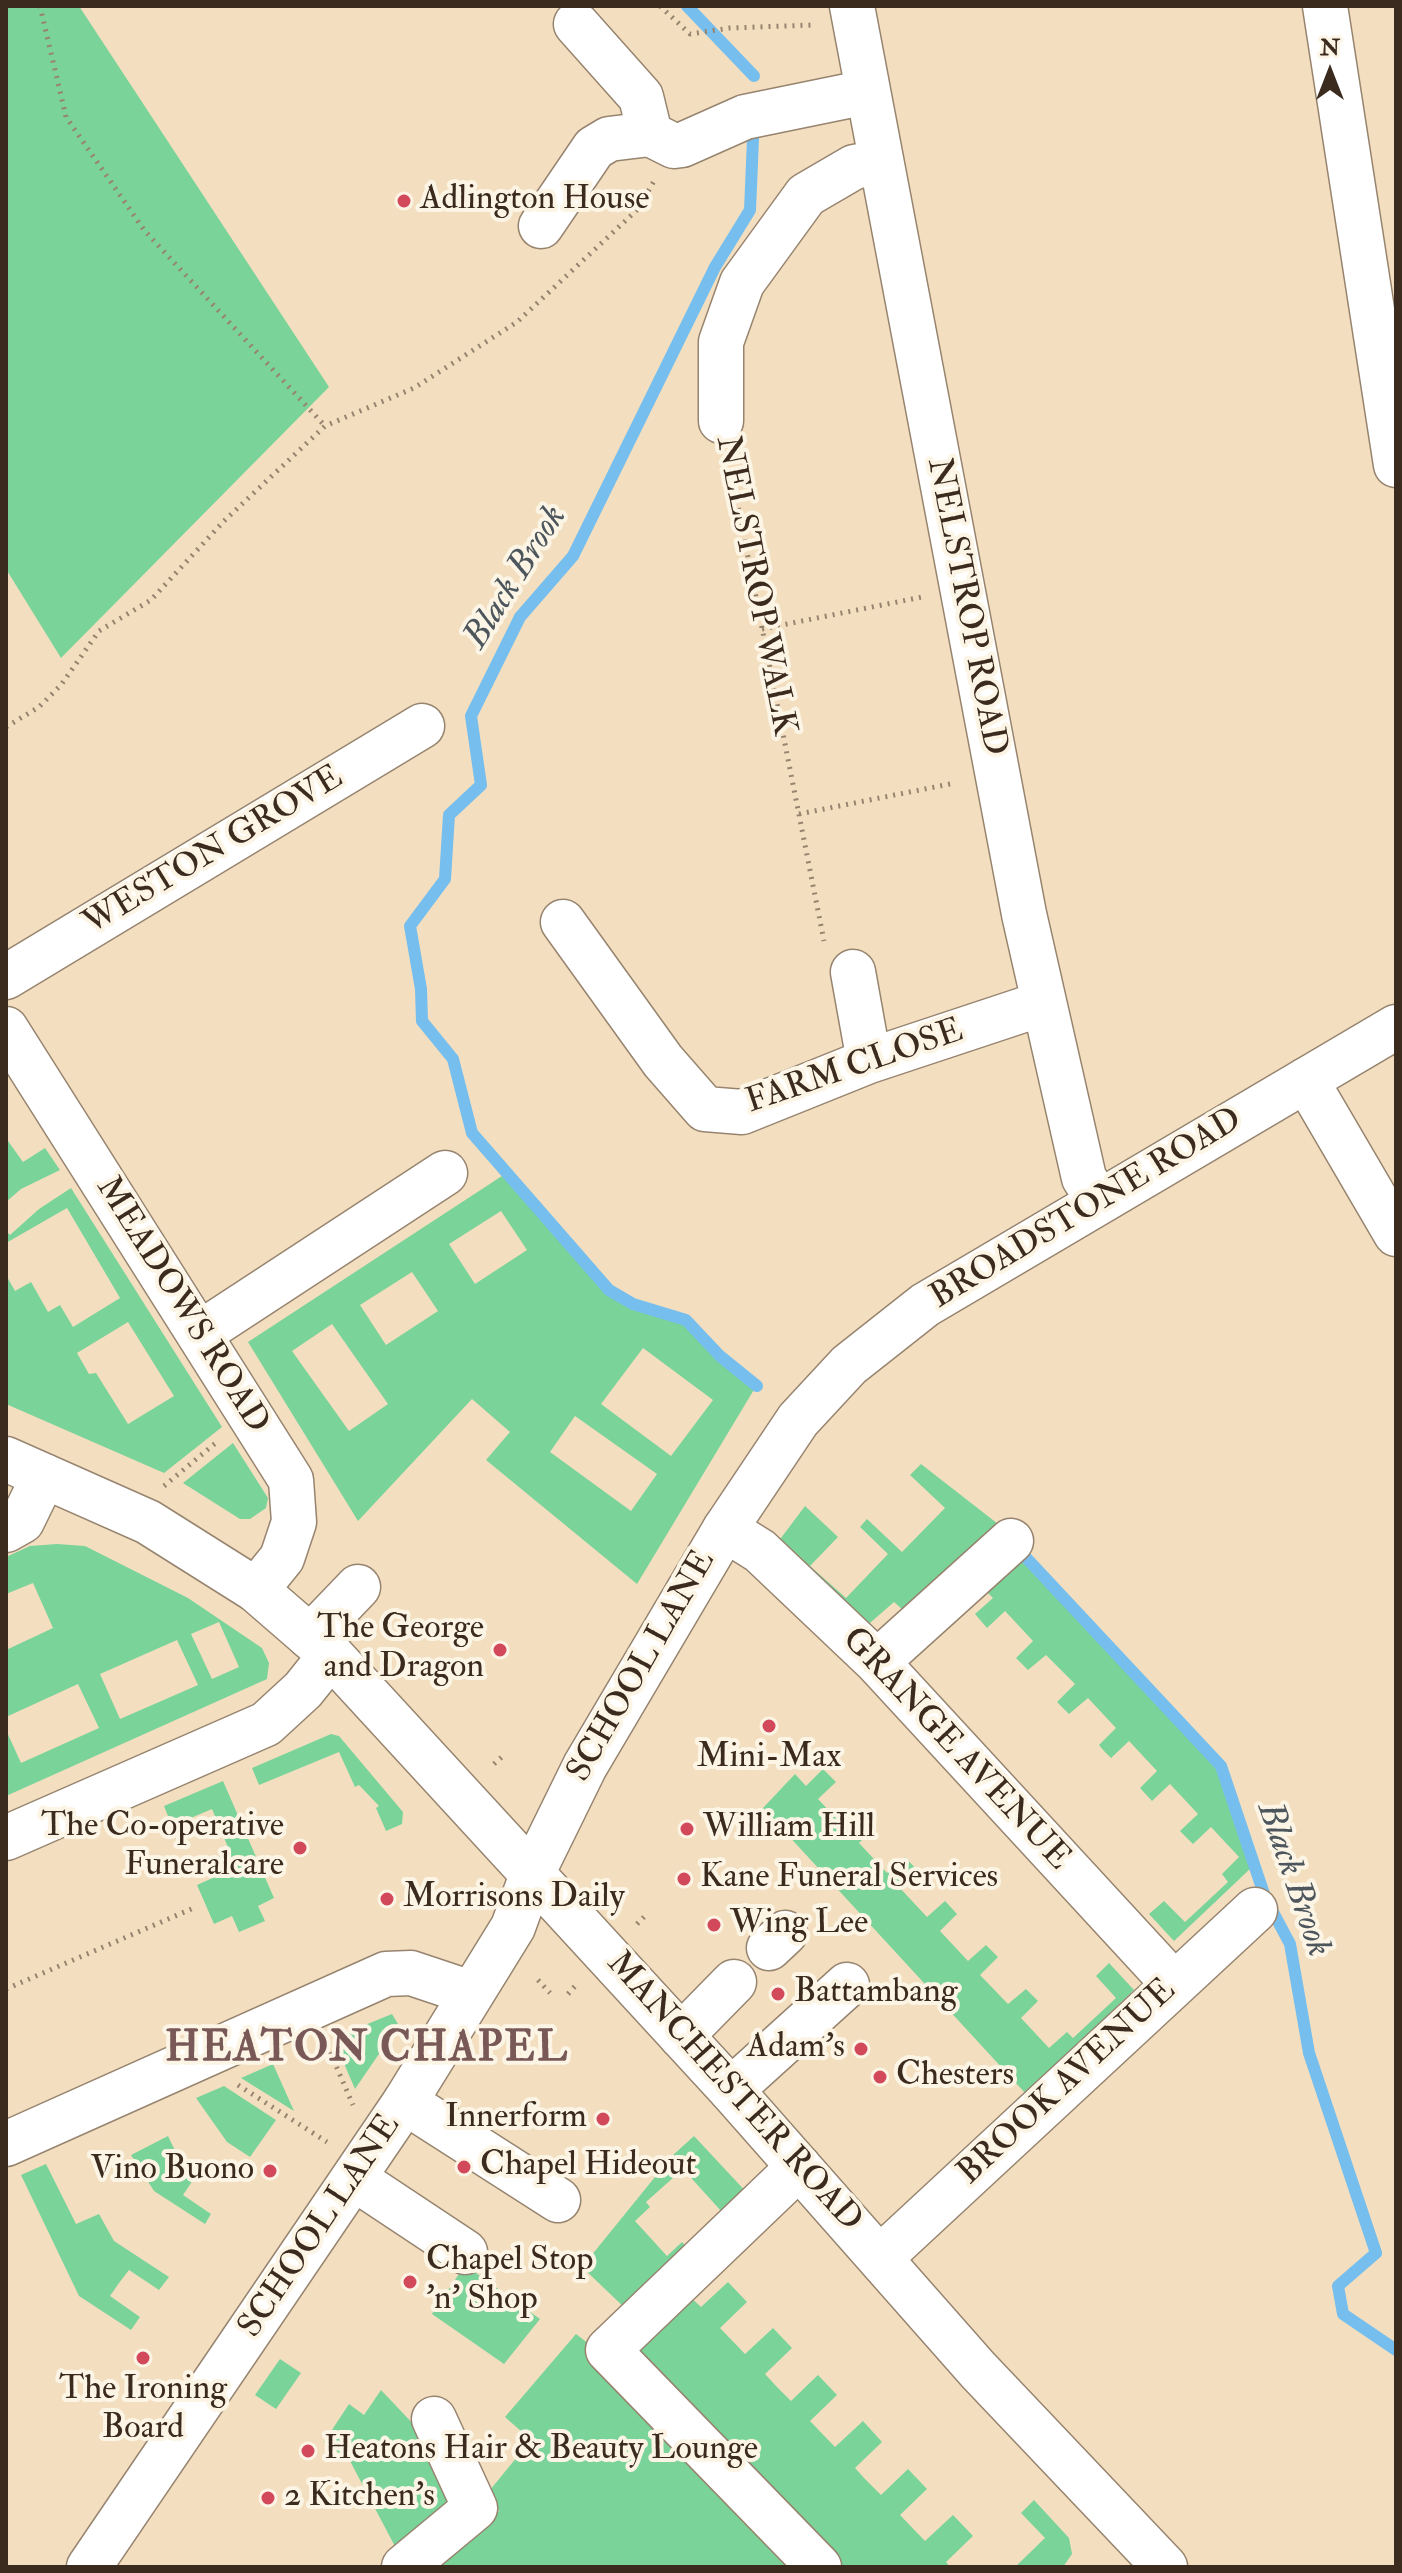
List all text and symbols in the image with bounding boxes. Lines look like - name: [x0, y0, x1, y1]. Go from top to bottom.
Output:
- north arrow: [1290, 32, 1370, 112]
- text: N: [1320, 34, 1340, 62]
- place label: Adlington House: [420, 181, 650, 221]
- marker: Adlington House: [395, 192, 413, 210]
- street label: NELSTROP WALK: [705, 433, 803, 739]
- street label: NELSTROP ROAD: [916, 455, 1014, 759]
- water label: Black Brook: [456, 499, 578, 657]
- street label: WESTON GROVE: [77, 758, 351, 946]
- street label: FARM CLOSE: [741, 1012, 969, 1124]
- street label: BROADSTONE ROAD: [924, 1101, 1250, 1319]
- street label: MEADOWS ROAD: [86, 1170, 276, 1442]
- street label: SCHOOL LANE: [560, 1544, 726, 1790]
- place label: The George and Dragon: [317, 1610, 484, 1690]
- street label: GRANGE AVENUE: [832, 1620, 1078, 1880]
- marker: The George and Dragon: [491, 1641, 509, 1659]
- marker: Mini-Max: [760, 1717, 778, 1735]
- place label: Mini-Max: [697, 1739, 841, 1779]
- water label: Black Brook: [1245, 1797, 1339, 1963]
- place label: The Co-operative Funeralcare: [41, 1808, 284, 1888]
- place label: William Hill: [703, 1809, 875, 1849]
- marker: William Hill: [678, 1820, 696, 1838]
- marker: The Co-operative Funeralcare: [291, 1839, 309, 1857]
- place label: Kane Funeral Services: [700, 1859, 998, 1899]
- marker: Kane Funeral Services: [675, 1870, 693, 1888]
- place label: Morrisons Daily: [403, 1879, 625, 1919]
- marker: Morrisons Daily: [378, 1890, 396, 1908]
- place label: Wing Lee: [730, 1905, 868, 1945]
- marker: Wing Lee: [705, 1916, 723, 1934]
- street label: MANCHESTER ROAD: [597, 1945, 869, 2241]
- street label: BROOK AVENUE: [951, 1972, 1185, 2194]
- place label: Battambang: [794, 1974, 957, 2014]
- marker: Battambang: [769, 1985, 787, 2003]
- district label: HEATON CHAPEL: [165, 2026, 569, 2076]
- place label: Adam's: [747, 2029, 845, 2069]
- marker: Adam's: [852, 2040, 870, 2058]
- place label: Chesters: [896, 2057, 1014, 2097]
- marker: Chesters: [871, 2068, 889, 2086]
- place label: Innerform: [445, 2099, 587, 2139]
- street label: SCHOOL LANE: [231, 2108, 411, 2346]
- marker: Innerform: [594, 2110, 612, 2128]
- place label: Chapel Hideout: [480, 2147, 697, 2187]
- place label: Vino Buono: [90, 2151, 254, 2191]
- marker: Chapel Hideout: [455, 2158, 473, 2176]
- marker: Vino Buono: [261, 2162, 279, 2180]
- place label: Chapel Stop 'n' Shop: [426, 2242, 593, 2322]
- marker: Chapel Stop 'n' Shop: [401, 2273, 419, 2291]
- marker: The Ironing Board: [134, 2349, 152, 2367]
- place label: The Ironing Board: [59, 2371, 227, 2450]
- place label: Heatons Hair & Beauty Lounge: [324, 2431, 758, 2471]
- marker: Heatons Hair & Beauty Lounge: [299, 2442, 317, 2460]
- place label: 2 Kitchen's: [284, 2478, 435, 2518]
- marker: 2 Kitchen's: [259, 2489, 277, 2507]

